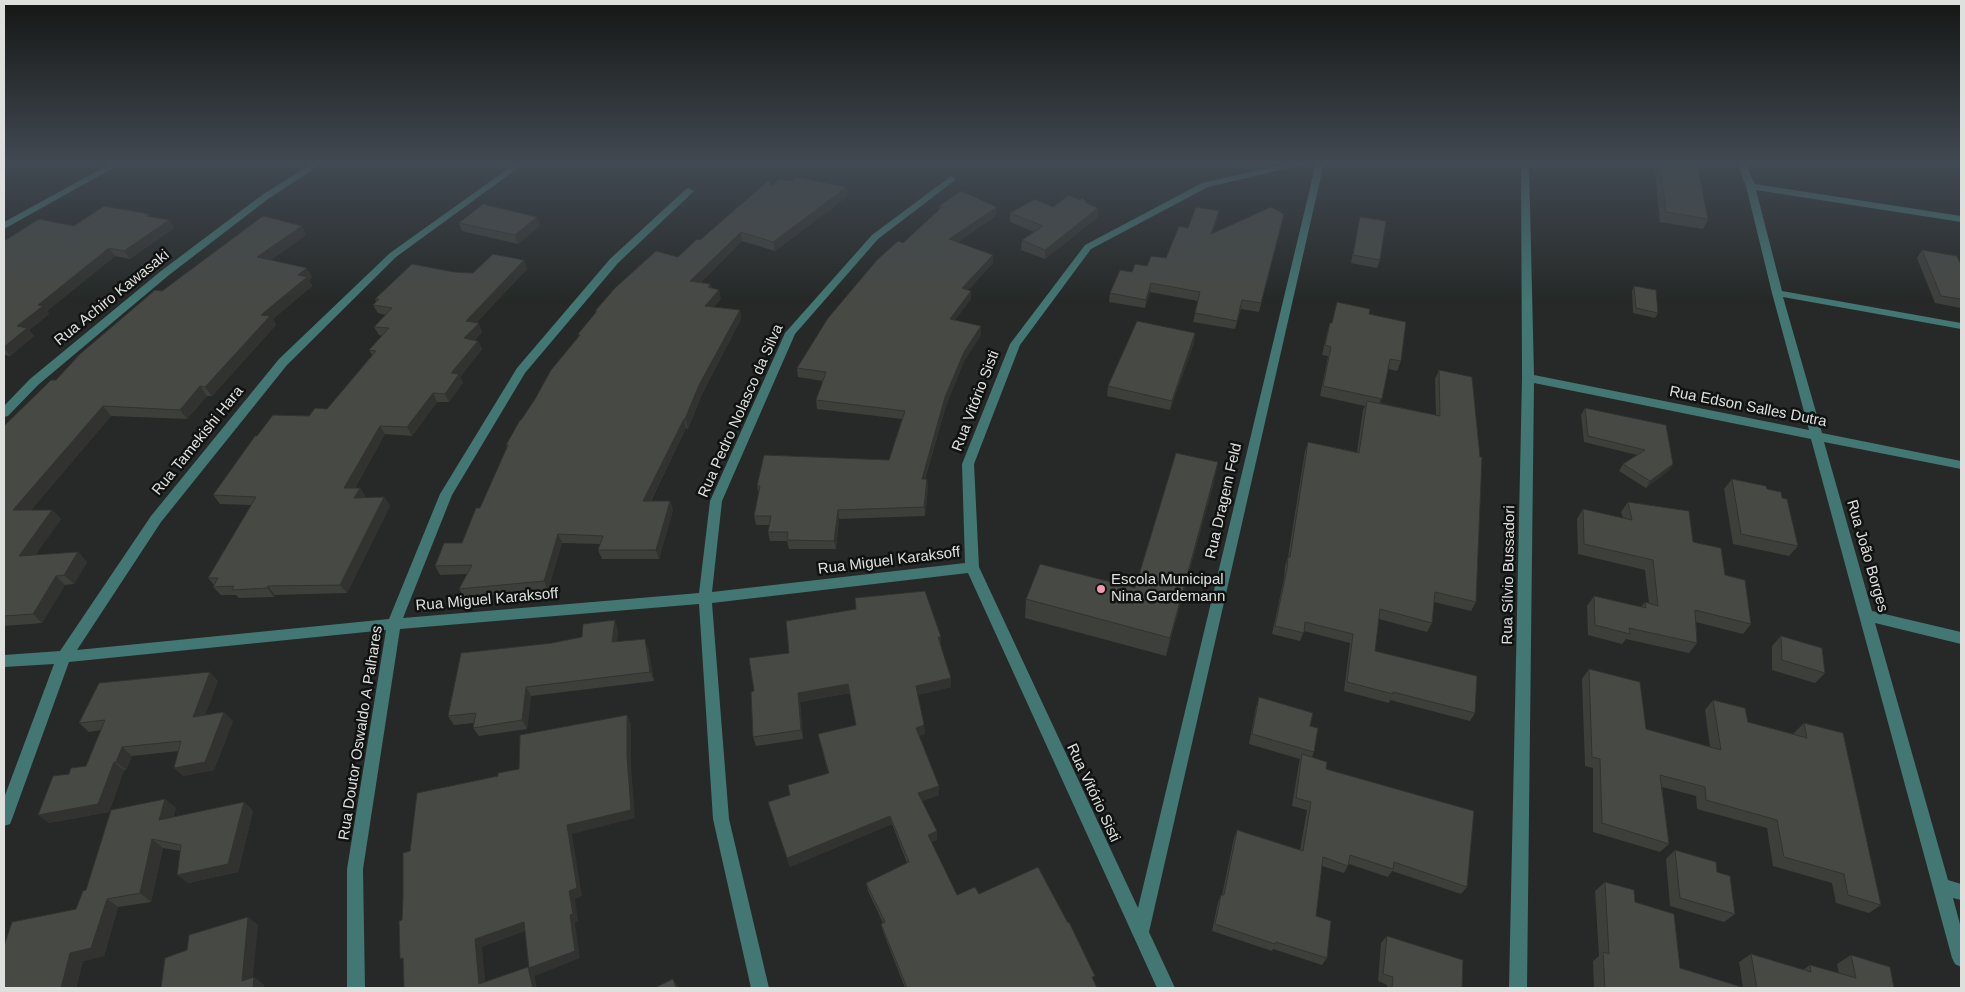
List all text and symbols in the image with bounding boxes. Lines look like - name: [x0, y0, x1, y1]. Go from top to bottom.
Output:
- street label: Rua Achiro Kawasaki: [51, 246, 173, 350]
- street label: Rua Pedro Nolasco da Silva: [695, 322, 787, 500]
- street label: Rua Vitório Sisti: [949, 348, 1003, 454]
- street label: Rua Tamekishi Hara: [149, 383, 247, 499]
- street label: Rua Edson Salles Dutra: [1668, 383, 1828, 431]
- street label: Rua Dragem Feld: [1202, 441, 1246, 561]
- street label: Rua João Borges: [1842, 498, 1892, 614]
- street label: Rua Sílvio Bussadori: [1499, 505, 1519, 645]
- street label: Rua Miguel Karaksoff: [817, 543, 961, 579]
- place label: Escola Municipal Nina Gardemann: [1111, 571, 1225, 606]
- marker: Escola Municipal Nina Gardemann: [1095, 583, 1107, 595]
- street label: Rua Miguel Karaksoff: [415, 585, 559, 615]
- street label: Rua Doutor Oswaldo A Palhares: [335, 625, 387, 841]
- street label: Rua Vitório Sisti: [1062, 741, 1124, 845]

